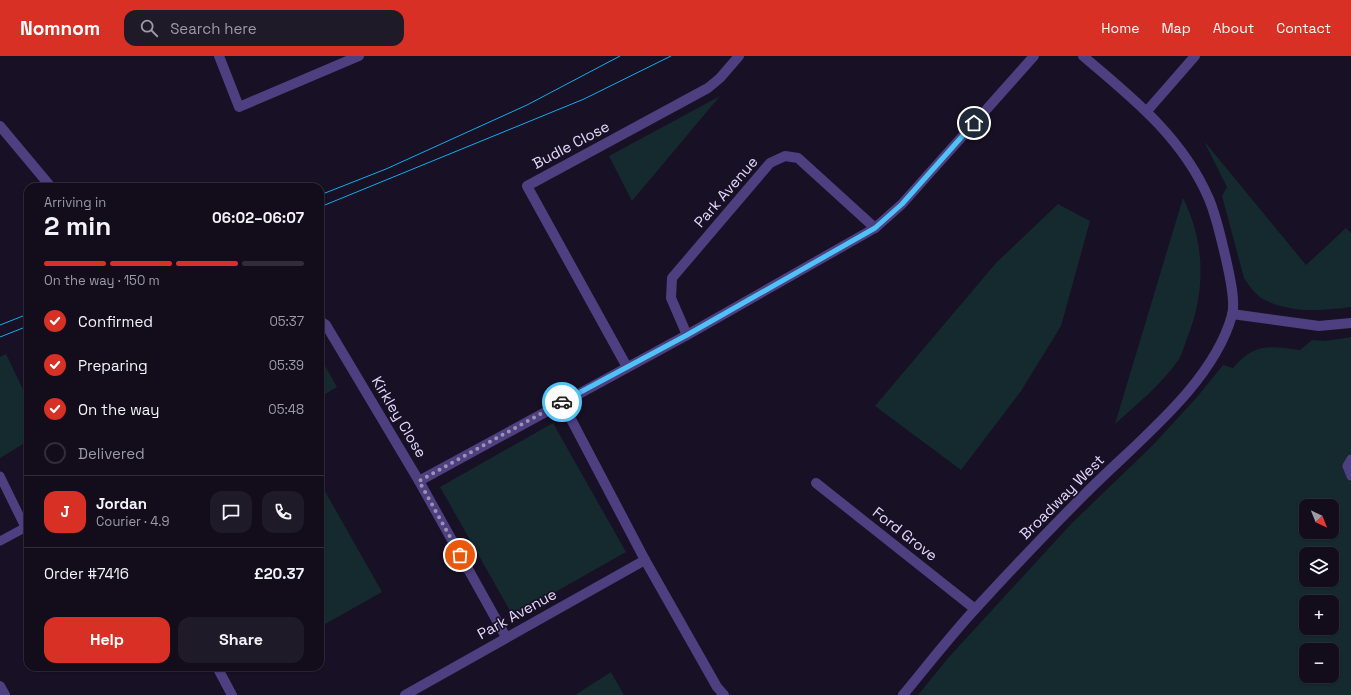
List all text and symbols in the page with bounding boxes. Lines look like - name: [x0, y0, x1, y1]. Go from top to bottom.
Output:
- search box: [124, 10, 404, 46]
- text: Nomnom: [20, 16, 100, 41]
- icon: search: [138, 17, 160, 39]
- text: Search here: [170, 19, 257, 38]
- text: Home: [1101, 19, 1139, 37]
- text: Map: [1161, 19, 1191, 37]
- text: About: [1213, 19, 1254, 37]
- text: Contact: [1276, 19, 1331, 37]
- pin: [957, 106, 991, 140]
- icon: home: [963, 112, 985, 134]
- street label: Budle Close: [529, 116, 613, 173]
- street label: Park Avenue: [690, 152, 762, 231]
- text: Arriving in: [44, 194, 106, 211]
- text: 06:02–06:07: [212, 208, 304, 227]
- text: 2 min: [44, 209, 111, 243]
- text: On the way · 150 m: [44, 272, 160, 289]
- icon: check: [44, 310, 66, 332]
- text: Confirmed: [78, 312, 153, 331]
- text: 05:37: [269, 313, 304, 330]
- icon: check: [44, 354, 66, 376]
- text: Preparing: [78, 356, 148, 375]
- text: 05:39: [269, 357, 304, 374]
- street label: Kirkley Close: [368, 373, 431, 461]
- courier: [542, 382, 582, 422]
- icon: car: [551, 391, 573, 413]
- icon: check: [44, 398, 66, 420]
- text: On the way: [78, 400, 159, 419]
- text: 05:48: [268, 401, 304, 418]
- text: Delivered: [78, 444, 145, 463]
- street label: Broadway West: [1015, 450, 1108, 543]
- button: chat: [210, 491, 252, 533]
- button: phone: [262, 491, 304, 533]
- text: Jordan: [96, 494, 147, 513]
- north arrow: [1299, 499, 1339, 539]
- map controls: [1299, 499, 1339, 683]
- text: J: [60, 502, 70, 521]
- street label: Ford Grove: [869, 502, 942, 565]
- text: Courier · 4.9: [96, 513, 170, 530]
- pin: [443, 538, 477, 572]
- icon: bag: [449, 544, 471, 566]
- button: layers: [1299, 547, 1339, 587]
- text: Order #7416: [44, 564, 129, 583]
- text: £20.37: [254, 564, 304, 583]
- street label: Park Avenue: [474, 584, 560, 643]
- button: +: [1299, 595, 1339, 635]
- button: Help: [44, 617, 170, 663]
- button: Share: [178, 617, 304, 663]
- button: −: [1299, 643, 1339, 683]

